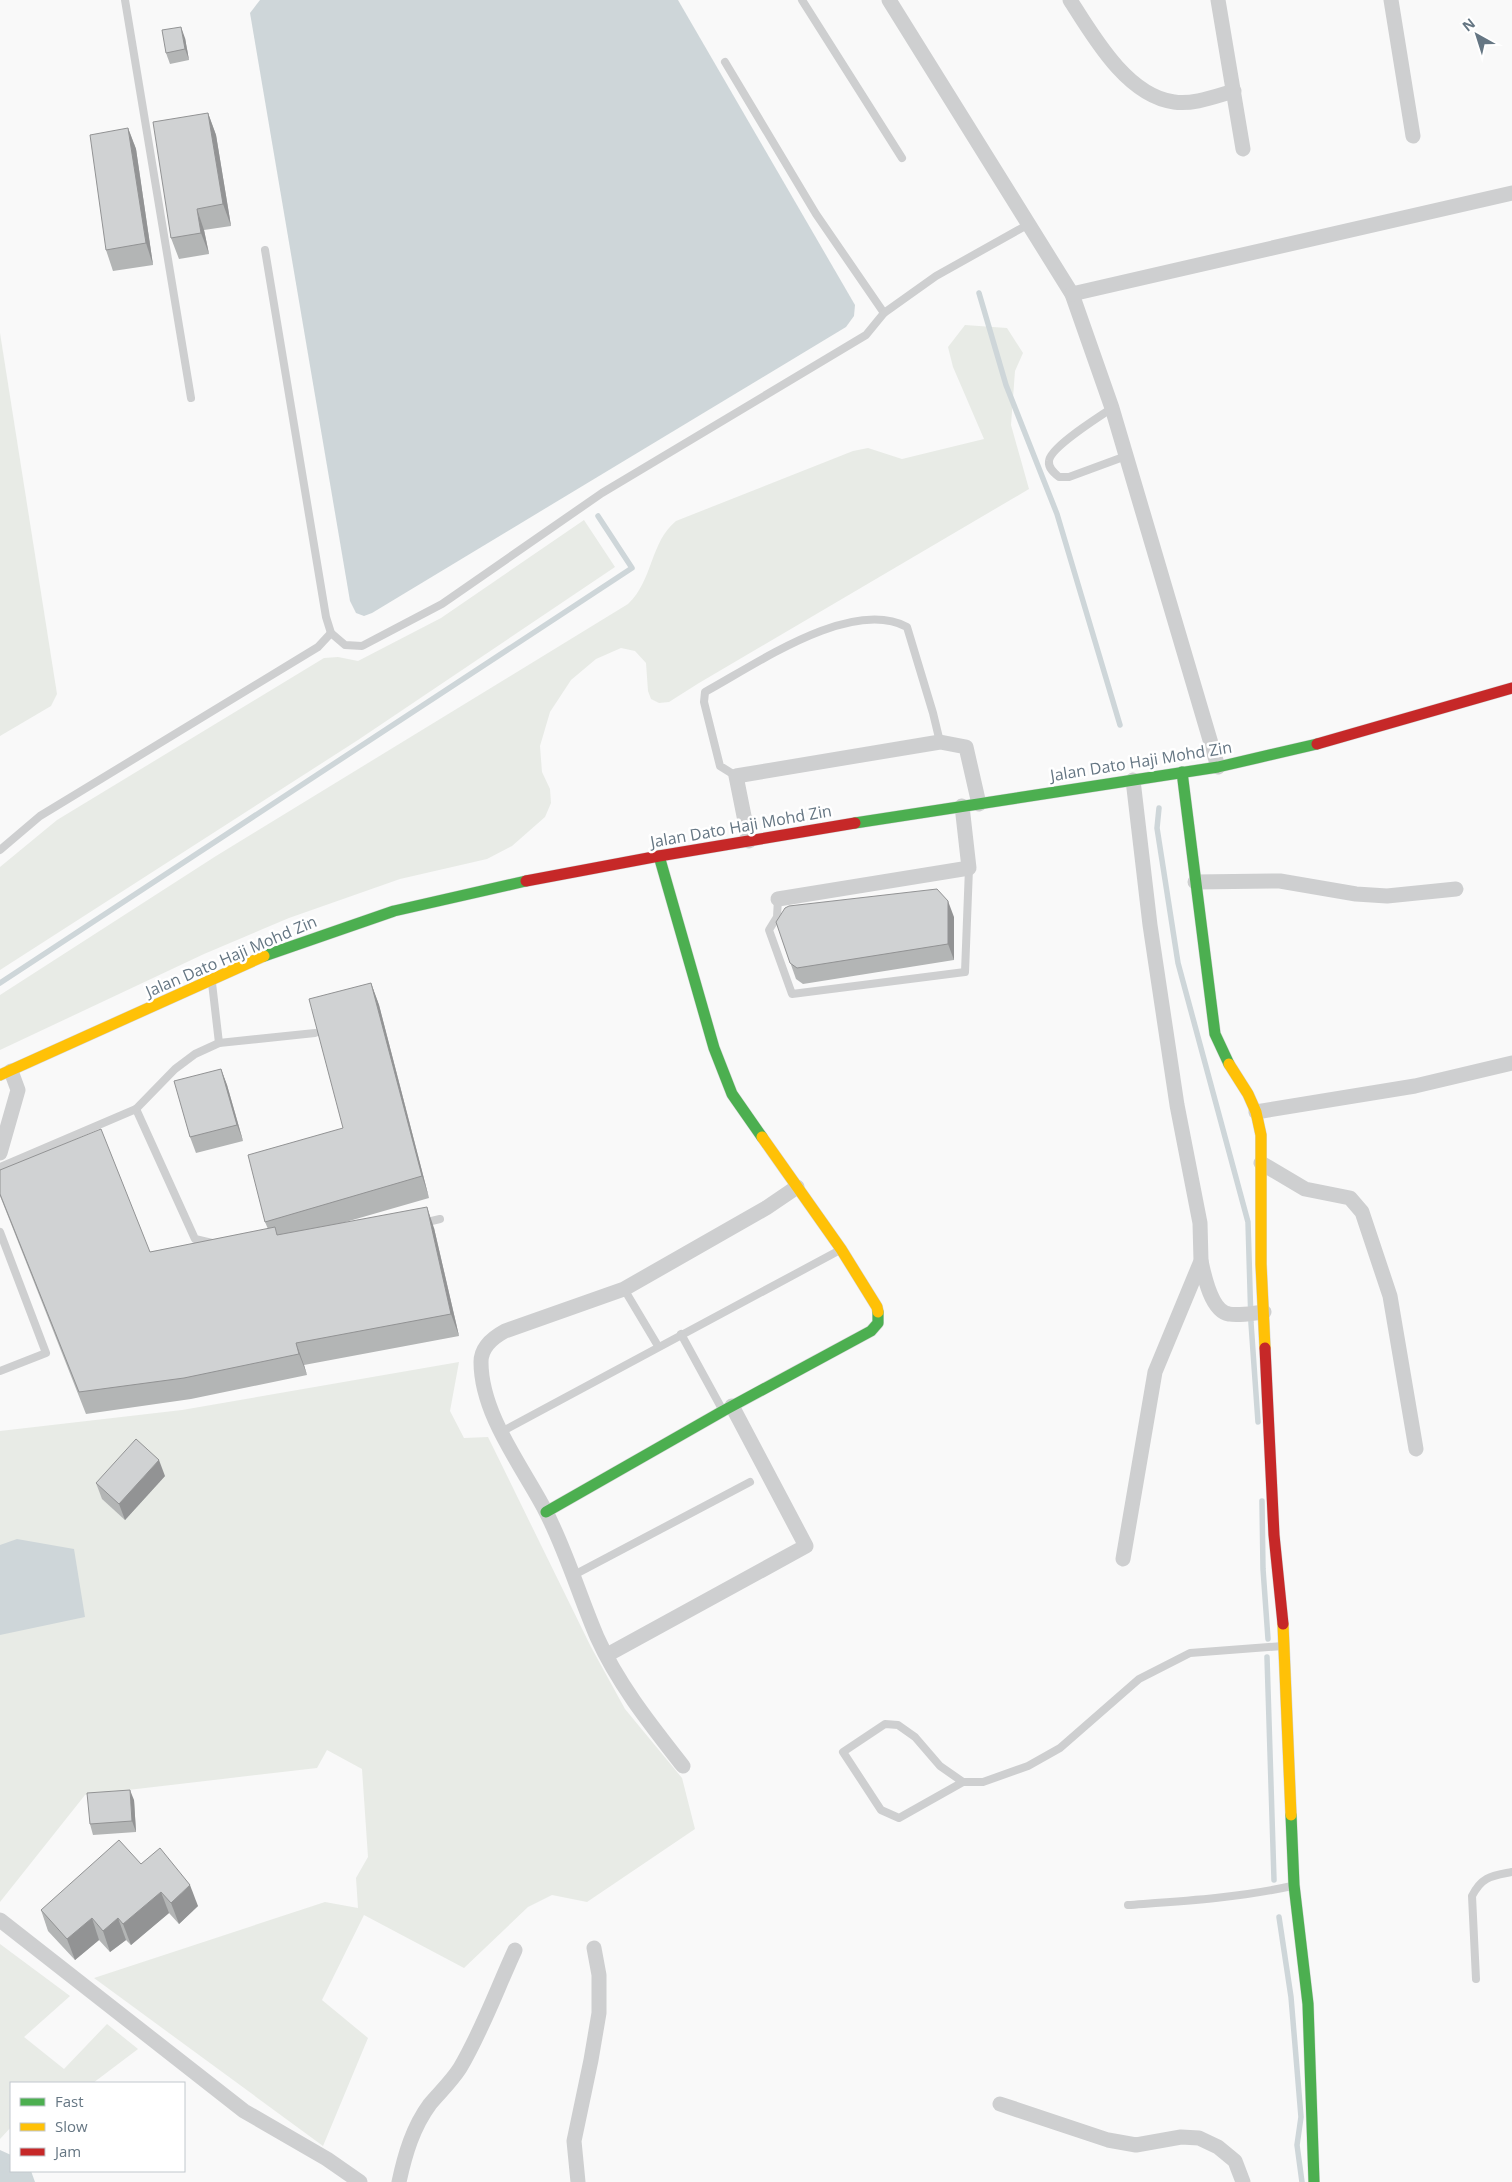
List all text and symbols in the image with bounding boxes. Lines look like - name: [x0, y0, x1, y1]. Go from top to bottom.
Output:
- north arrow: [1452, 10, 1502, 60]
- text: N: [1458, 14, 1479, 35]
- street label: Jalan Dato Haji Mohd Zin: [1047, 736, 1233, 787]
- street label: Jalan Dato Haji Mohd Zin: [647, 799, 833, 853]
- street label: Jalan Dato Haji Mohd Zin: [140, 910, 320, 1003]
- legend: [10, 2082, 185, 2172]
- text: Fast: [55, 2091, 84, 2111]
- text: Slow: [55, 2116, 88, 2136]
- text: Jam: [53, 2141, 81, 2161]

